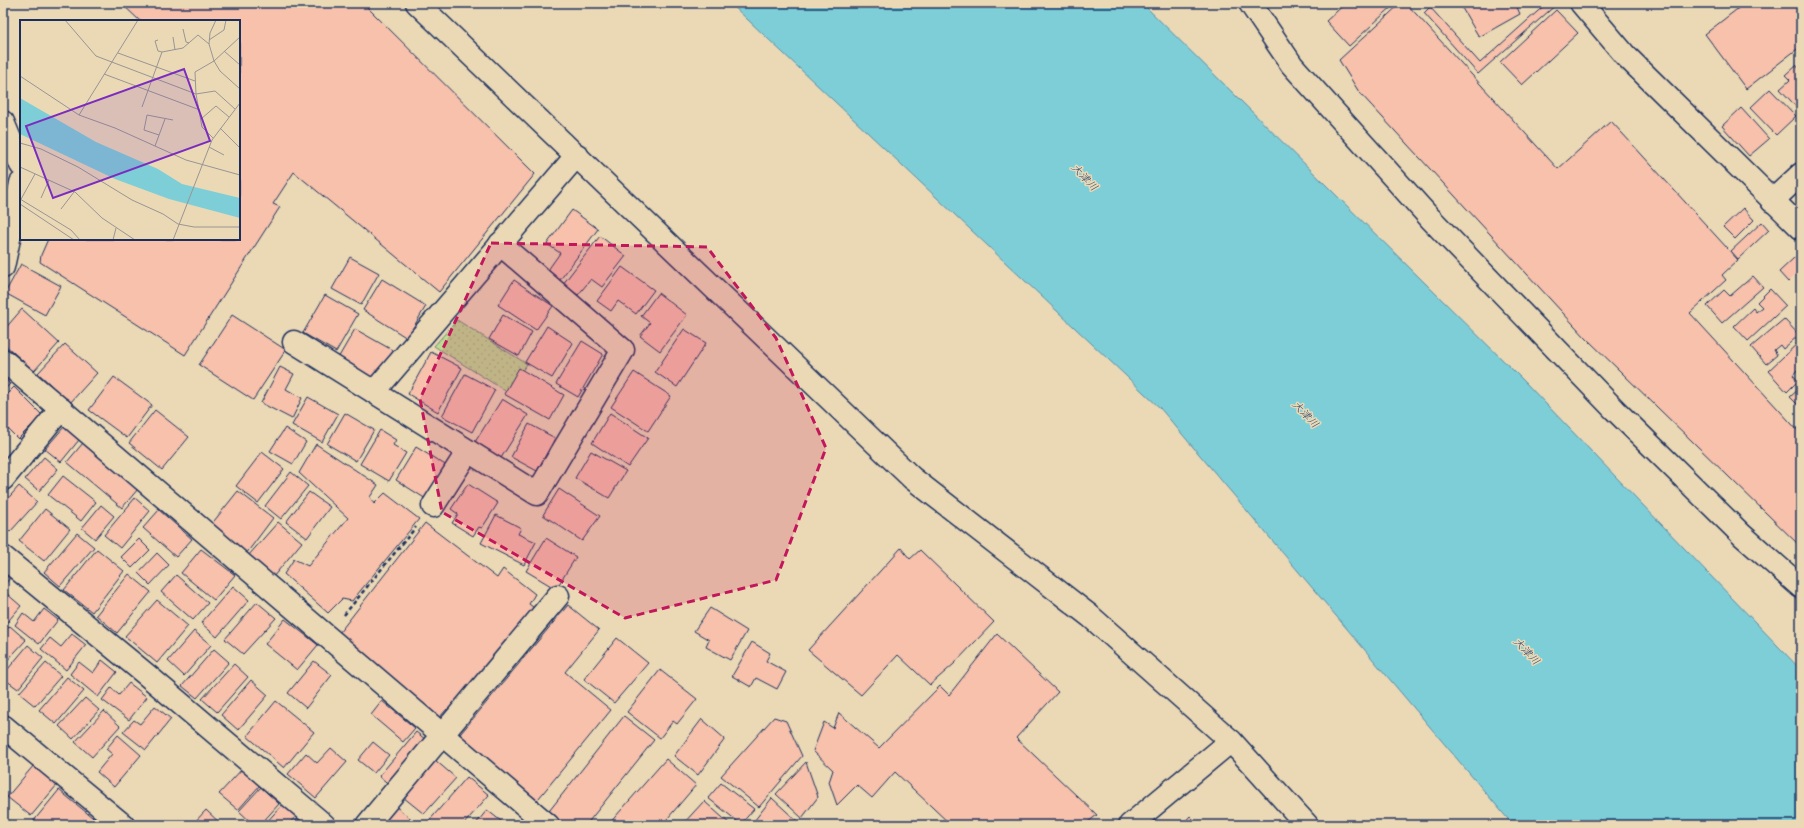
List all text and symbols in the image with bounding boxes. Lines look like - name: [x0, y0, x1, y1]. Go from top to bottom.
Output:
- inset map: [20, 20, 240, 240]
- water label: 大津川: [1069, 160, 1101, 194]
- water label: 大津川: [1290, 397, 1322, 431]
- water label: 大津川: [1511, 634, 1543, 668]

